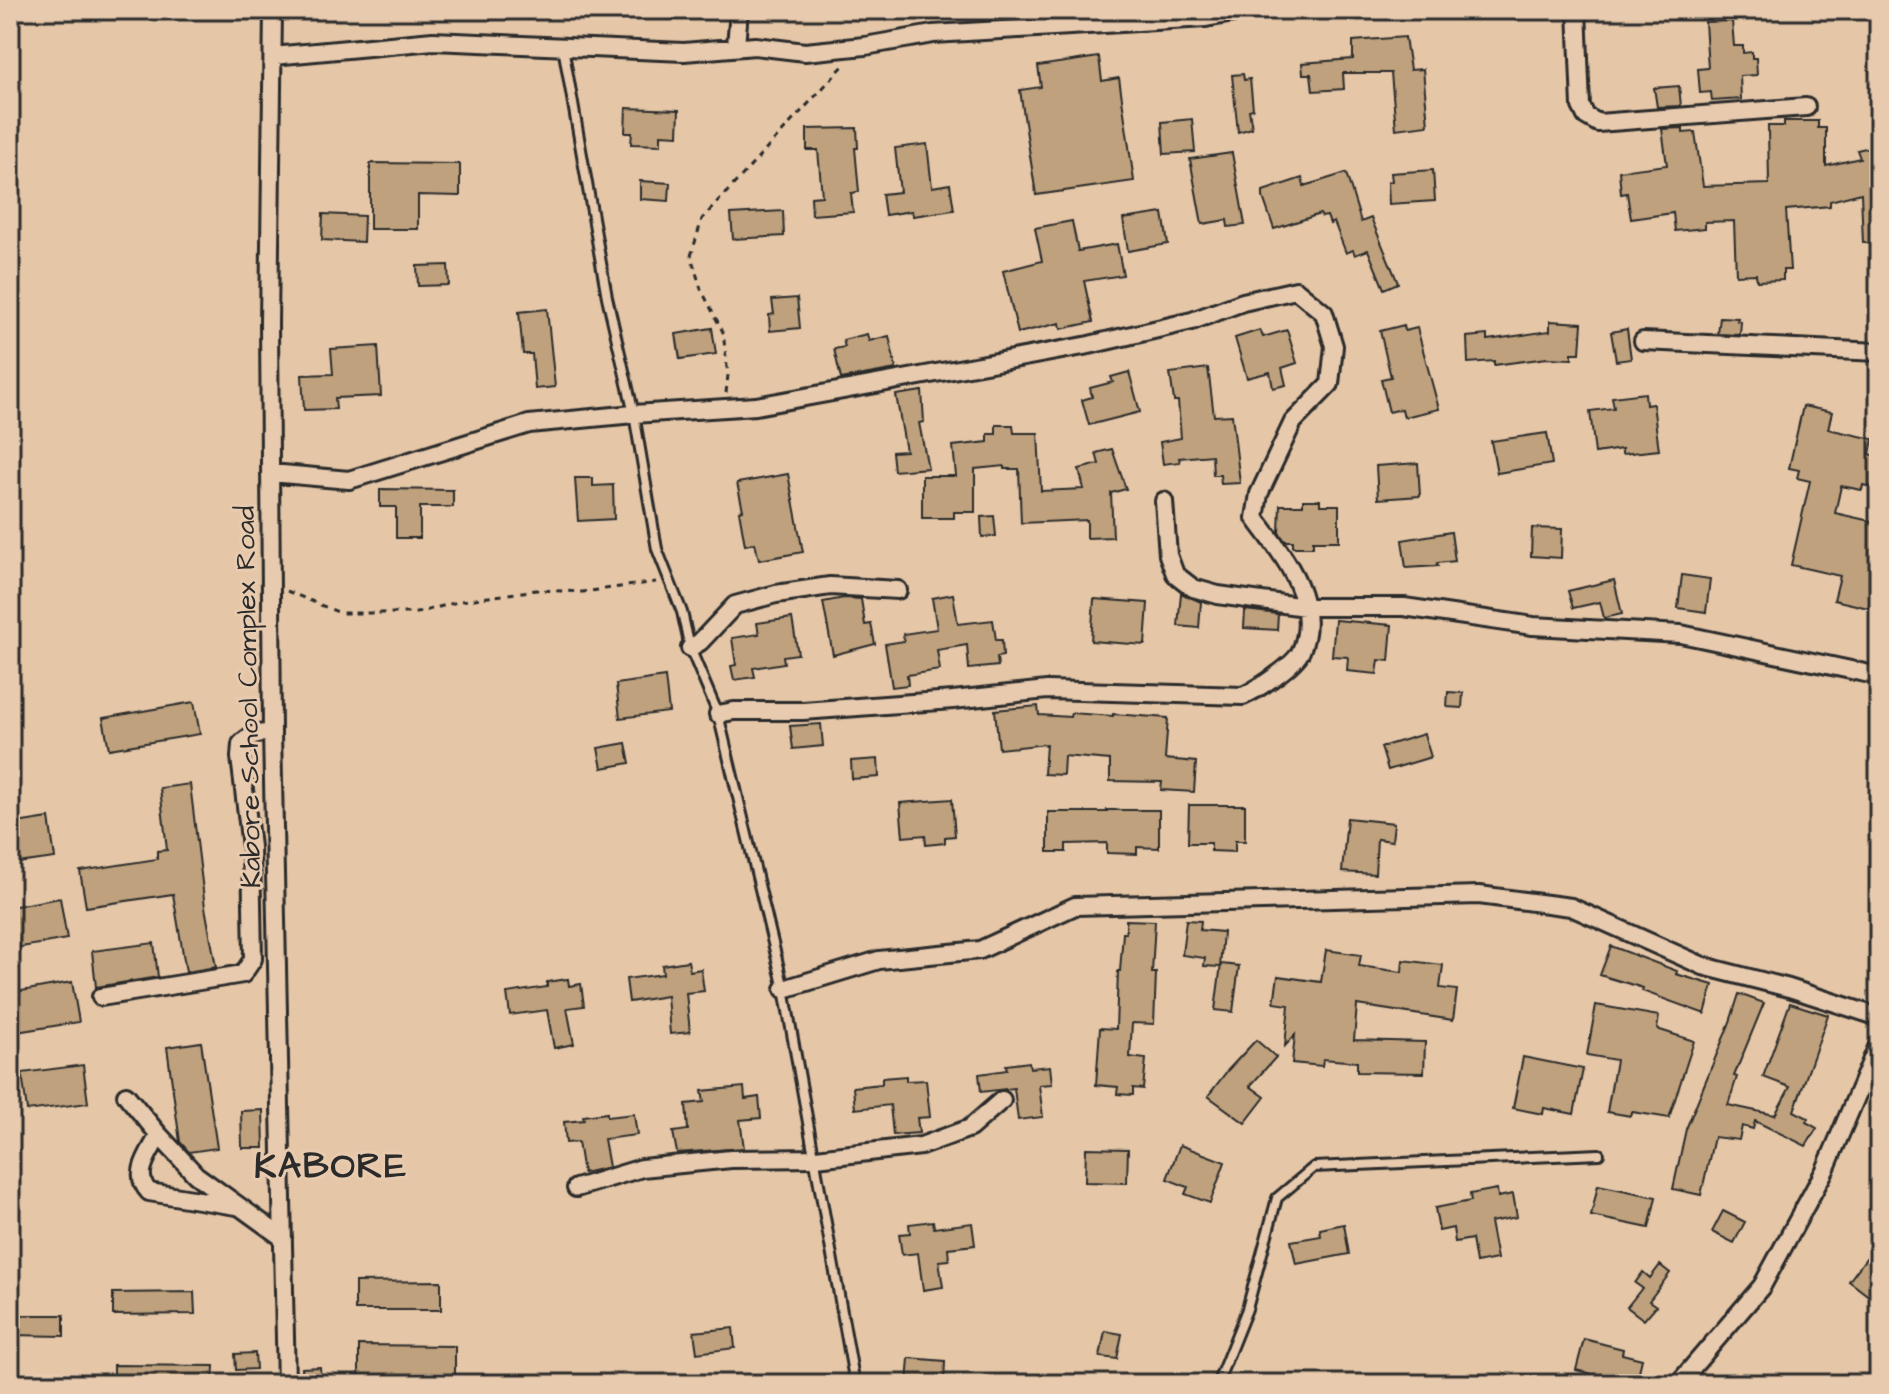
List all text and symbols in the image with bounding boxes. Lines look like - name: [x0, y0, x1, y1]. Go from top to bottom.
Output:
- street label: Kabore School Complex Road: [226, 505, 271, 888]
- district label: KABORE: [254, 1141, 408, 1192]

